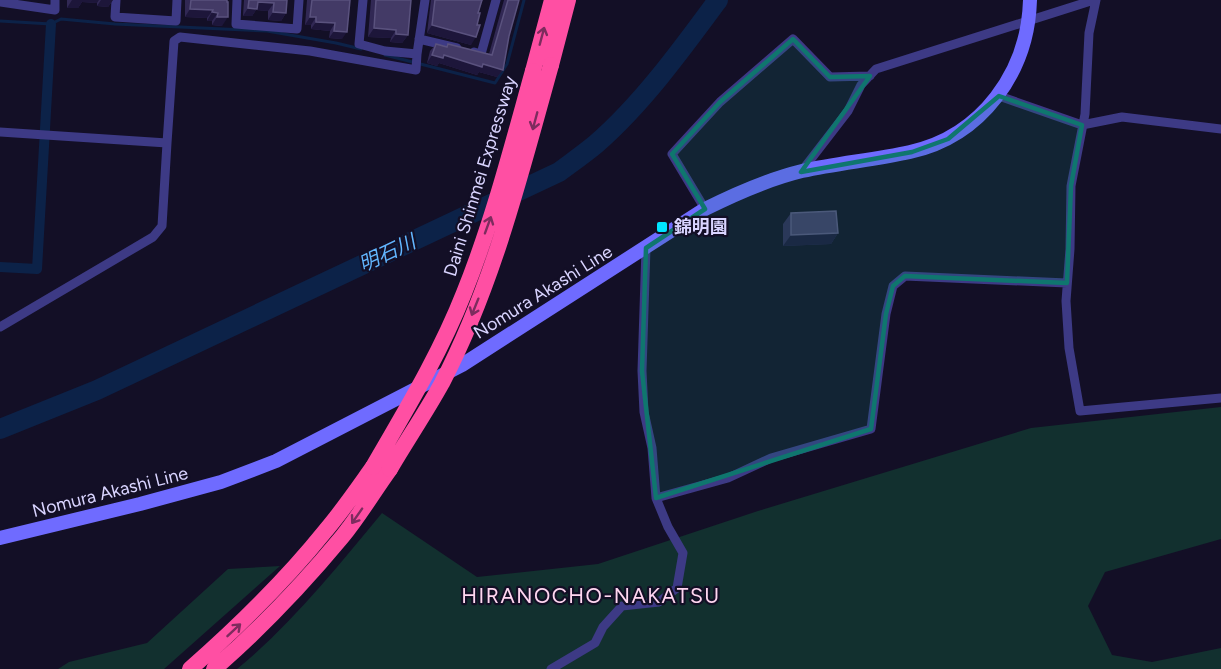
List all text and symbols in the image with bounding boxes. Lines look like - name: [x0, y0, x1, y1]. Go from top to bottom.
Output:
- one-way arrow: [537, 26, 549, 45]
- street label: Daini Shinmei Expressway: [439, 73, 521, 279]
- one-way arrow: [529, 112, 540, 131]
- one-way arrow: [483, 216, 494, 235]
- place label: 錦明園: [674, 216, 728, 238]
- marker: 錦明園: [655, 220, 669, 234]
- water label: 明石川: [355, 229, 421, 277]
- street label: Nomura Akashi Line: [469, 240, 617, 344]
- one-way arrow: [469, 297, 480, 316]
- street label: Nomura Akashi Line: [30, 462, 190, 522]
- one-way arrow: [351, 508, 363, 524]
- district label: HIRANOCHO-NAKATSU: [461, 583, 721, 608]
- one-way arrow: [226, 624, 241, 638]

